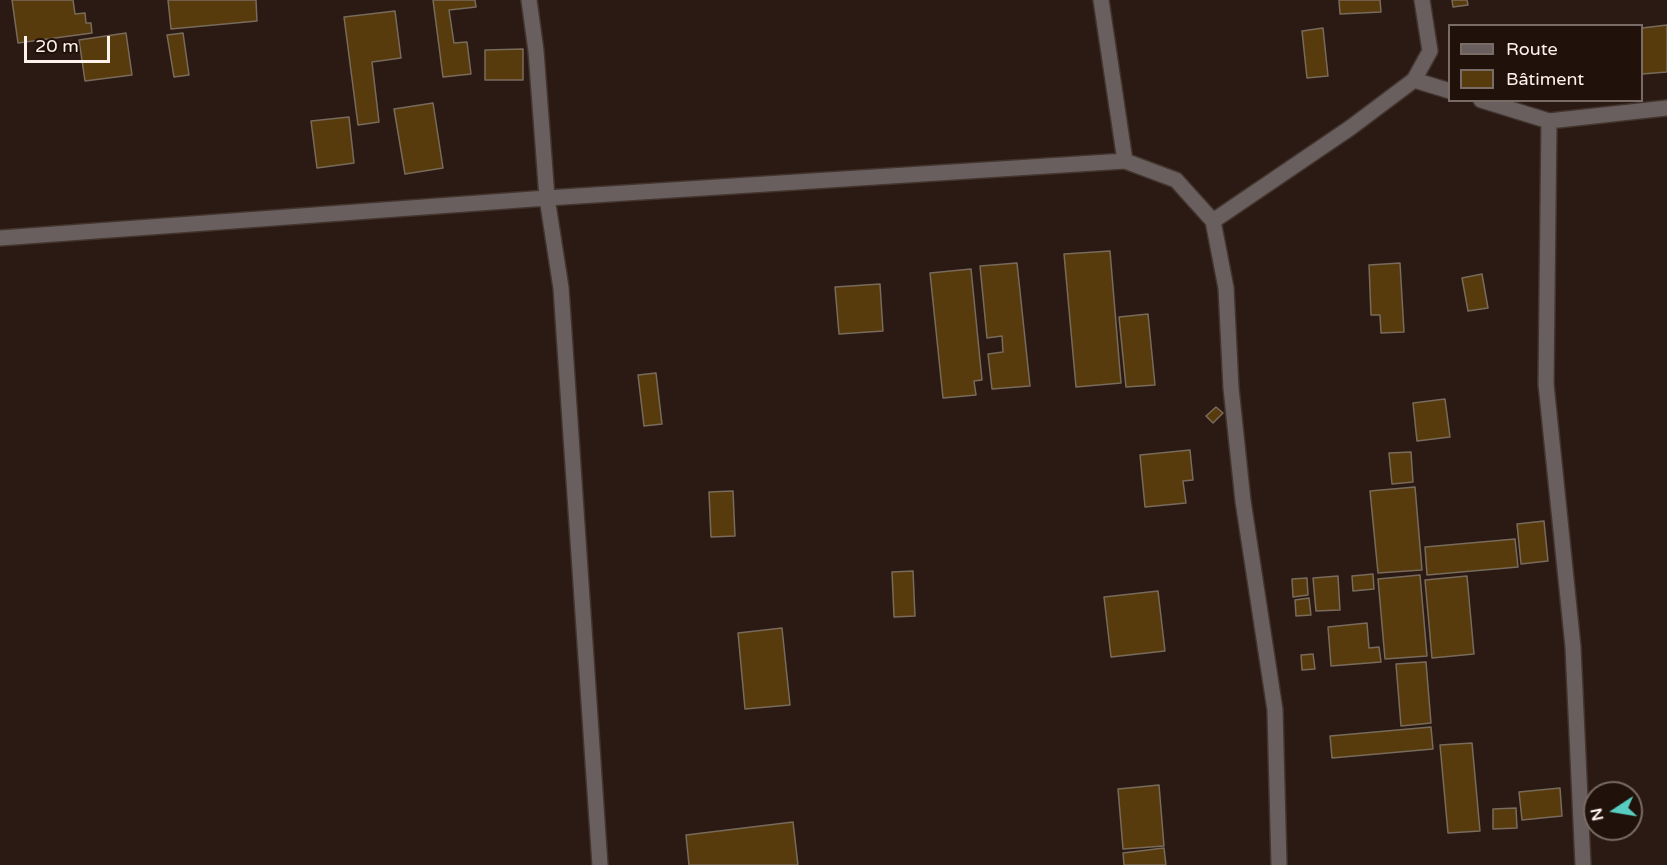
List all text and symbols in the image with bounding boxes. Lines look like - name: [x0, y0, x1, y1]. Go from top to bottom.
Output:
- scale bar: [27, 24, 112, 62]
- legend: [1448, 24, 1643, 102]
- text: 20 m: [35, 35, 79, 57]
- text: Route: [1506, 38, 1558, 60]
- text: Bâtiment: [1506, 68, 1584, 90]
- north arrow: [1583, 781, 1643, 841]
- text: N: [1586, 806, 1608, 823]

